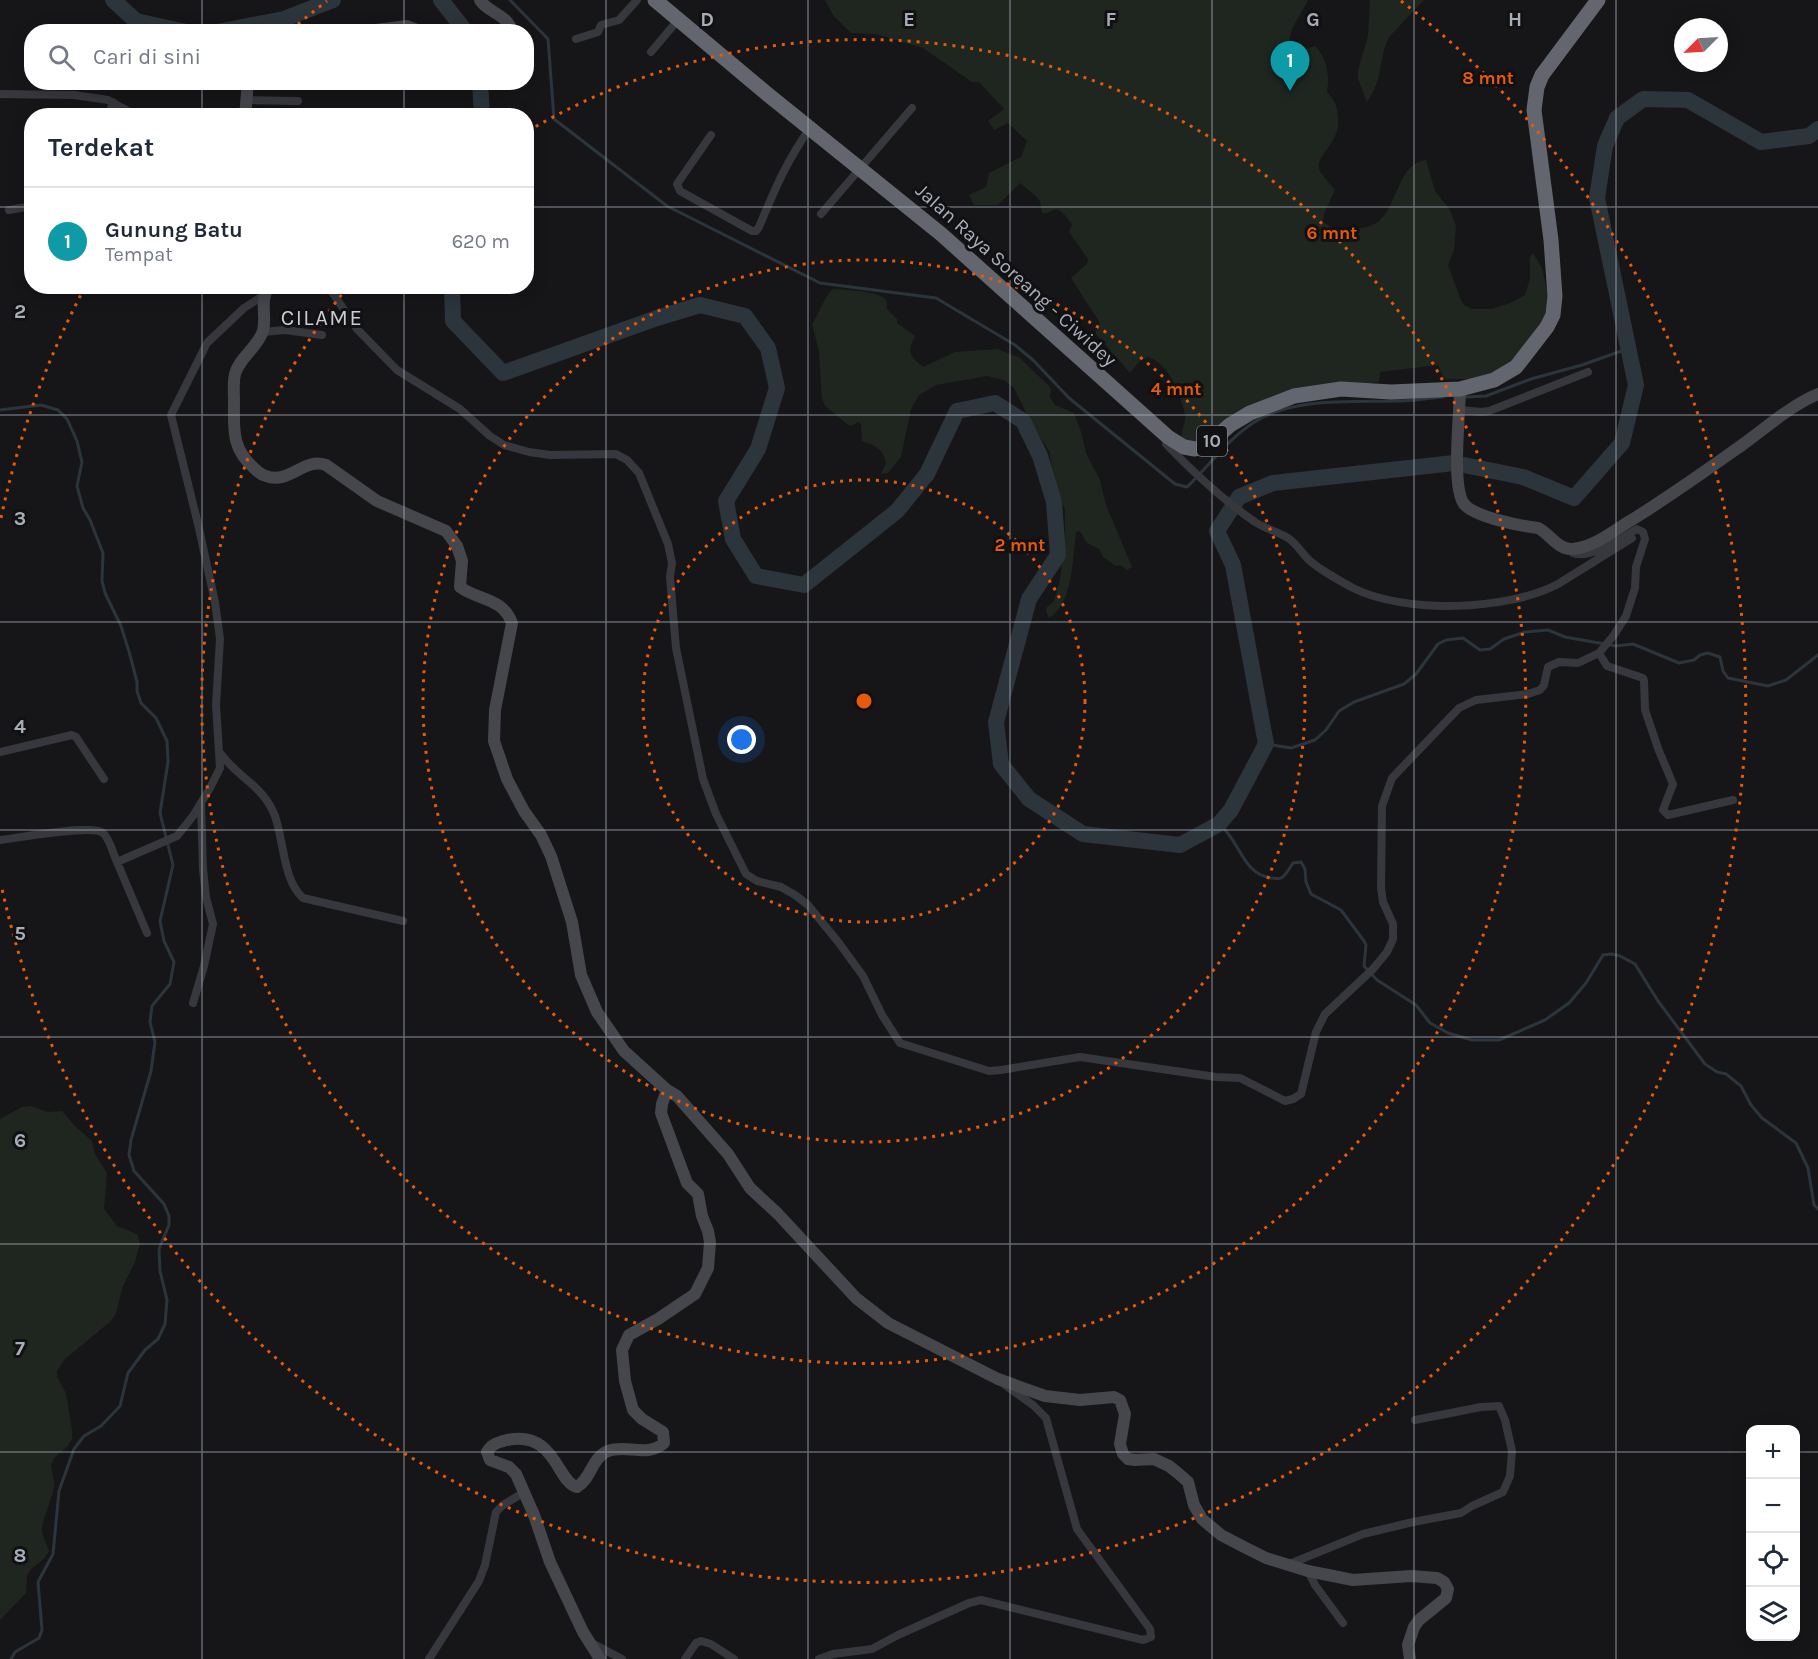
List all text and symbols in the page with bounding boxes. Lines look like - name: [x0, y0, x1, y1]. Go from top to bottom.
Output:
- text: D: [700, 8, 714, 31]
- text: E: [903, 8, 915, 31]
- text: F: [1106, 8, 1117, 31]
- text: G: [1306, 8, 1320, 31]
- text: H: [1508, 8, 1522, 31]
- north arrow: [1674, 18, 1728, 72]
- search box: [24, 24, 534, 90]
- icon: search: [45, 41, 78, 74]
- pin: 1: [1270, 42, 1310, 91]
- text: Cari di sini: [93, 44, 201, 70]
- text: 8 mnt: [1462, 67, 1514, 89]
- text: Terdekat: [48, 132, 154, 163]
- street label: Jalan Raya Soreang - Ciwidey: [911, 179, 1121, 371]
- text: Gunung Batu: [105, 217, 243, 243]
- text: 6 mnt: [1307, 222, 1357, 244]
- text: 1: [64, 230, 71, 253]
- text: 620 m: [452, 230, 510, 253]
- text: Tempat: [105, 243, 173, 266]
- text: 2: [14, 300, 26, 323]
- district label: CILAME: [281, 305, 363, 331]
- text: 4 mnt: [1151, 378, 1201, 400]
- road number: 10: [1197, 426, 1227, 456]
- text: 3: [14, 507, 26, 530]
- text: 2 mnt: [995, 534, 1045, 556]
- centre of rings: [854, 691, 874, 711]
- text: 4: [14, 715, 26, 738]
- your location: [727, 725, 756, 754]
- text: 5: [14, 922, 26, 945]
- text: 6: [14, 1129, 26, 1152]
- text: 7: [15, 1337, 25, 1360]
- map controls: [1746, 1425, 1800, 1641]
- button: +: [1746, 1425, 1800, 1479]
- button: −: [1746, 1479, 1800, 1533]
- button: locate: [1746, 1533, 1800, 1587]
- text: 8: [14, 1544, 26, 1567]
- button: layers: [1746, 1587, 1800, 1641]

